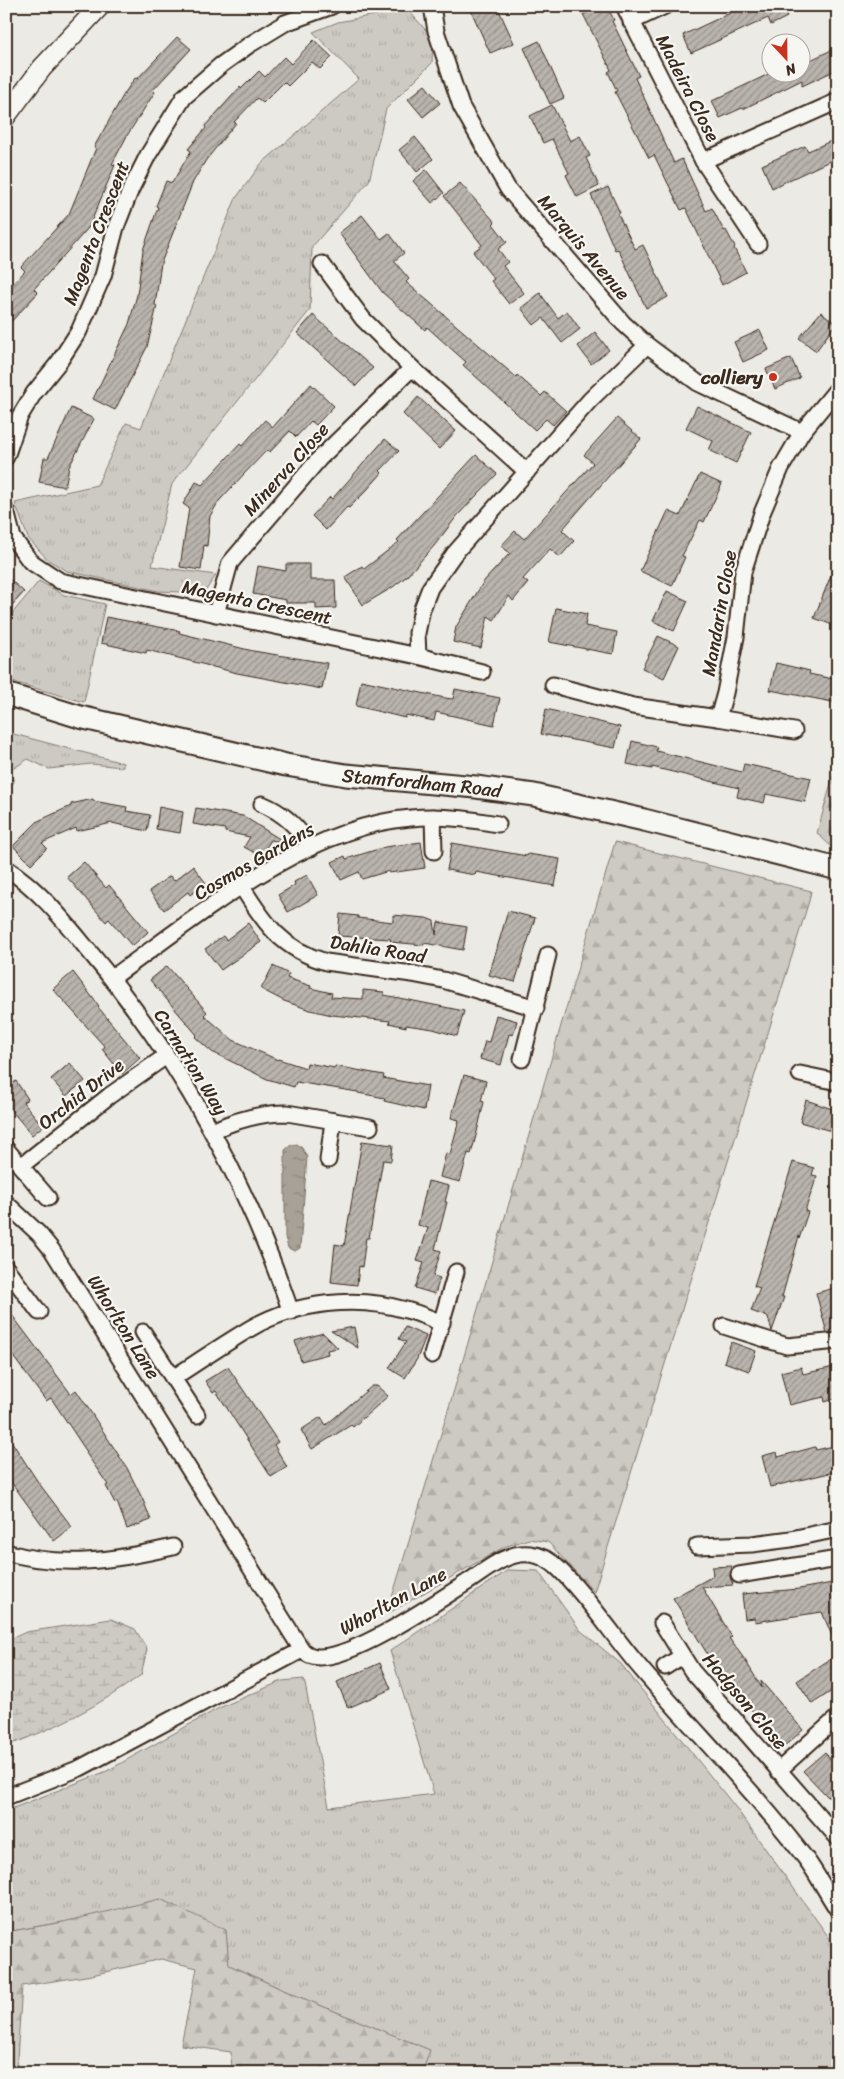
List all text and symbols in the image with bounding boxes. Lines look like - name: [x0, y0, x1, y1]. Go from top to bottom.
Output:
- street label: Madeira Close: [647, 28, 729, 148]
- north arrow: [762, 32, 812, 82]
- text: N: [781, 56, 801, 83]
- street label: Magenta Crescent: [53, 156, 139, 310]
- street label: Marquis Avenue: [529, 186, 639, 308]
- place label: colliery: [700, 361, 764, 394]
- marker: colliery: [767, 371, 779, 383]
- street label: Minerva Close: [234, 414, 338, 524]
- street label: Mandarin Close: [692, 547, 746, 679]
- street label: Magenta Crescent: [179, 570, 335, 634]
- street label: Stamfordham Road: [341, 758, 505, 807]
- street label: Cosmos Gardens: [187, 813, 321, 909]
- street label: Dahlia Road: [328, 925, 430, 973]
- street label: Carnation Way: [145, 1002, 237, 1122]
- street label: Orchid Drive: [31, 1050, 131, 1138]
- street label: Whorlton Lane: [78, 1268, 170, 1386]
- street label: Whorlton Lane: [333, 1558, 453, 1644]
- street label: Hodgson Close: [694, 1645, 796, 1758]

